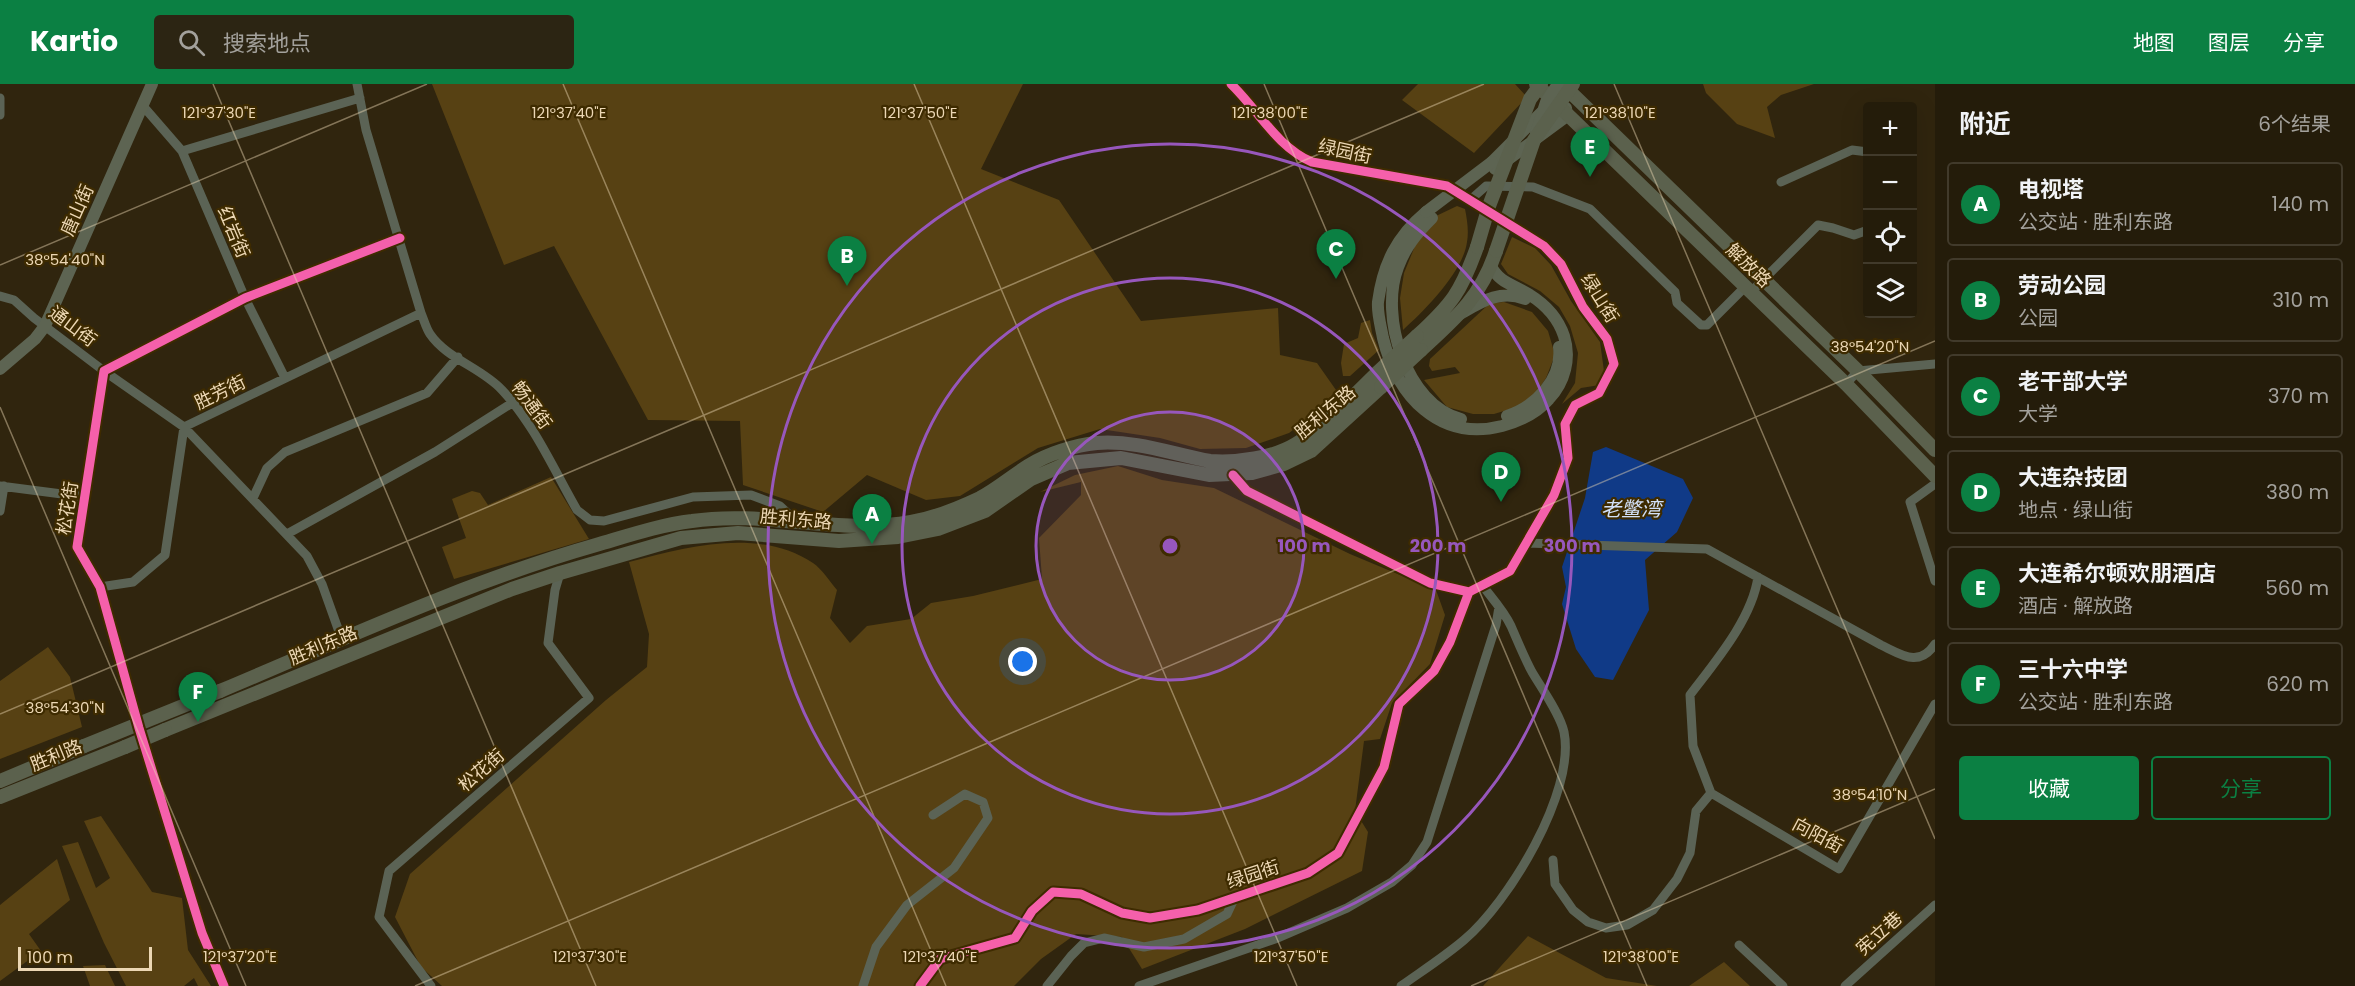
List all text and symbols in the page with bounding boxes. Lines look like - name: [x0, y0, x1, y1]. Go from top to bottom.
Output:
- search box: [154, 15, 574, 69]
- text: Kartio: [30, 22, 118, 61]
- icon: search: [175, 26, 208, 59]
- text: 搜索地点: [223, 28, 311, 59]
- text: 地图: [2133, 28, 2175, 57]
- text: 图层: [2208, 28, 2250, 57]
- text: 分享: [2283, 28, 2325, 57]
- text: 121°37'30"E: [182, 102, 256, 123]
- text: 121°37'40"E: [532, 102, 606, 123]
- text: 121°37'50"E: [883, 102, 957, 123]
- text: 121°38'00"E: [1232, 102, 1308, 123]
- text: 121°38'10"E: [1584, 102, 1656, 123]
- map controls: [1863, 102, 1917, 318]
- button: +: [1863, 102, 1917, 156]
- text: 附近: [1959, 106, 2011, 142]
- text: 6个结果: [2258, 110, 2331, 138]
- pin: E: [1570, 128, 1610, 177]
- street label: 绿园街: [1316, 133, 1374, 169]
- button: −: [1863, 156, 1917, 210]
- text: 电视塔: [2018, 174, 2084, 205]
- street label: 唐山街: [55, 180, 99, 240]
- text: A: [1973, 190, 1988, 218]
- text: 140 m: [2272, 190, 2329, 218]
- street label: 红岩街: [212, 202, 256, 262]
- text: 公交站 · 胜利东路: [2018, 208, 2173, 236]
- button: locate: [1863, 210, 1917, 264]
- pin: C: [1316, 230, 1356, 279]
- pin: B: [828, 236, 866, 286]
- street label: 解放路: [1721, 237, 1777, 293]
- text: 38°54'40"N: [25, 249, 105, 270]
- button: layers: [1863, 264, 1917, 318]
- street label: 绿山街: [1575, 268, 1625, 328]
- text: 劳动公园: [2018, 270, 2106, 301]
- text: B: [1974, 286, 1987, 314]
- text: 310 m: [2272, 286, 2329, 314]
- street label: 通山街: [44, 300, 102, 352]
- text: 公园: [2018, 304, 2058, 332]
- text: 38°54'20"N: [1831, 336, 1909, 357]
- text: 老干部大学: [2018, 366, 2128, 397]
- street label: 胜芳街: [190, 369, 250, 415]
- street label: 畅通街: [506, 376, 558, 434]
- street label: 胜利东路: [1289, 379, 1361, 445]
- text: C: [1973, 382, 1988, 410]
- text: 370 m: [2268, 382, 2329, 410]
- text: 大学: [2018, 400, 2058, 428]
- pin: D: [1482, 452, 1520, 502]
- text: 大连杂技团: [2018, 462, 2128, 493]
- text: D: [1973, 478, 1988, 506]
- text: 380 m: [2266, 478, 2329, 506]
- street label: 松花街: [50, 479, 84, 537]
- pin: A: [852, 494, 892, 544]
- water label: 老鳖湾: [1601, 495, 1664, 523]
- text: 地点 · 绿山街: [2018, 496, 2133, 524]
- street label: 胜利东路: [759, 503, 833, 535]
- text: 100 m: [1277, 533, 1331, 558]
- text: 200 m: [1410, 533, 1466, 558]
- text: 300 m: [1543, 533, 1601, 558]
- centre of rings: [1160, 536, 1180, 556]
- text: 大连希尔顿欢朋酒店: [2018, 558, 2216, 589]
- text: E: [1975, 574, 1986, 602]
- text: 560 m: [2265, 574, 2329, 602]
- text: 酒店 · 解放路: [2018, 592, 2133, 620]
- street label: 胜利东路: [285, 619, 361, 671]
- your location: [1008, 647, 1037, 676]
- text: 三十六中学: [2018, 654, 2128, 685]
- text: F: [1975, 670, 1986, 698]
- text: 620 m: [2266, 670, 2329, 698]
- pin: F: [178, 672, 218, 722]
- text: 公交站 · 胜利东路: [2018, 688, 2173, 716]
- text: 38°54'30"N: [26, 697, 104, 718]
- street label: 胜利路: [26, 733, 86, 777]
- street label: 松花街: [452, 743, 510, 797]
- button: 收藏: [1959, 756, 2139, 820]
- button: 分享: [2151, 756, 2331, 820]
- text: 38°54'10"N: [1833, 784, 1907, 805]
- street label: 向阳街: [1788, 811, 1848, 859]
- street label: 绿园街: [1223, 854, 1283, 894]
- street label: 宪立巷: [1851, 906, 1907, 960]
- scale bar: [18, 944, 152, 972]
- text: 100 m: [27, 946, 73, 969]
- text: 121°37'20"E: [203, 946, 277, 967]
- text: 121°37'30"E: [553, 946, 627, 967]
- text: 121°37'40"E: [903, 946, 977, 967]
- text: 121°37'50"E: [1254, 946, 1328, 967]
- text: 121°38'00"E: [1603, 946, 1679, 967]

